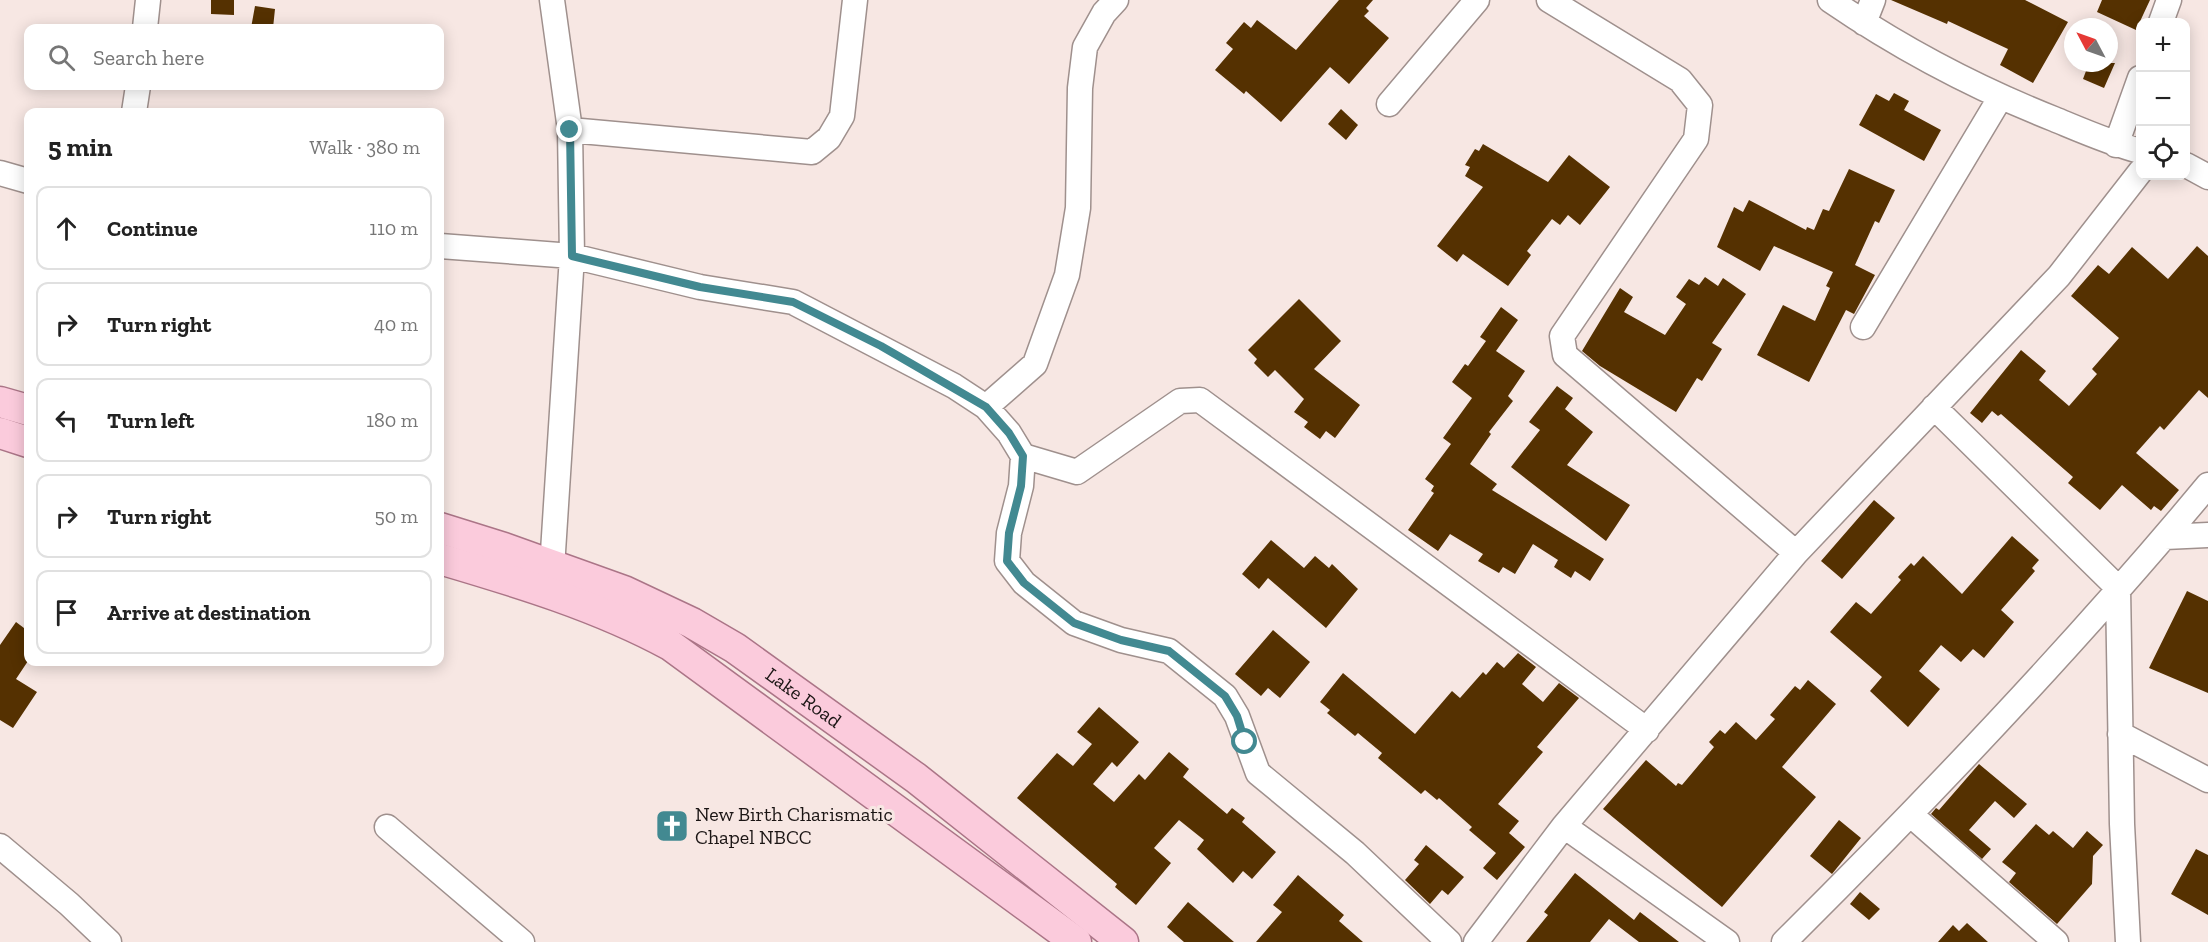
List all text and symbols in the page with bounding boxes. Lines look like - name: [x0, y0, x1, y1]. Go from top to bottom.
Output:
- north arrow: [2064, 18, 2118, 72]
- map controls: [2136, 18, 2190, 180]
- button: +: [2136, 18, 2190, 72]
- search box: [24, 24, 444, 90]
- icon: search: [45, 41, 78, 74]
- text: Search here: [93, 44, 204, 71]
- button: −: [2136, 72, 2190, 126]
- route end: [556, 116, 582, 142]
- button: locate: [2136, 126, 2190, 180]
- text: 5 min: [48, 131, 112, 163]
- text: Walk · 380 m: [310, 135, 420, 159]
- icon: ahead: [50, 212, 83, 245]
- text: Continue: [107, 215, 198, 242]
- text: 110 m: [369, 216, 418, 240]
- icon: right: [50, 308, 83, 341]
- text: Turn right: [107, 311, 211, 338]
- text: 40 m: [374, 312, 418, 336]
- icon: left: [50, 404, 83, 437]
- text: Turn left: [107, 407, 194, 434]
- text: 180 m: [366, 408, 418, 432]
- icon: right: [50, 500, 83, 533]
- text: Turn right: [107, 503, 211, 530]
- text: 50 m: [374, 504, 418, 528]
- icon: arrive: [50, 596, 83, 629]
- text: Arrive at destination: [107, 599, 310, 626]
- street label: Lake Road: [761, 662, 846, 733]
- route start: [1231, 728, 1257, 754]
- place label: New Birth Charismatic Chapel NBCC: [695, 802, 893, 849]
- church icon: New Birth Charismatic Chapel NBCC: [654, 808, 690, 844]

